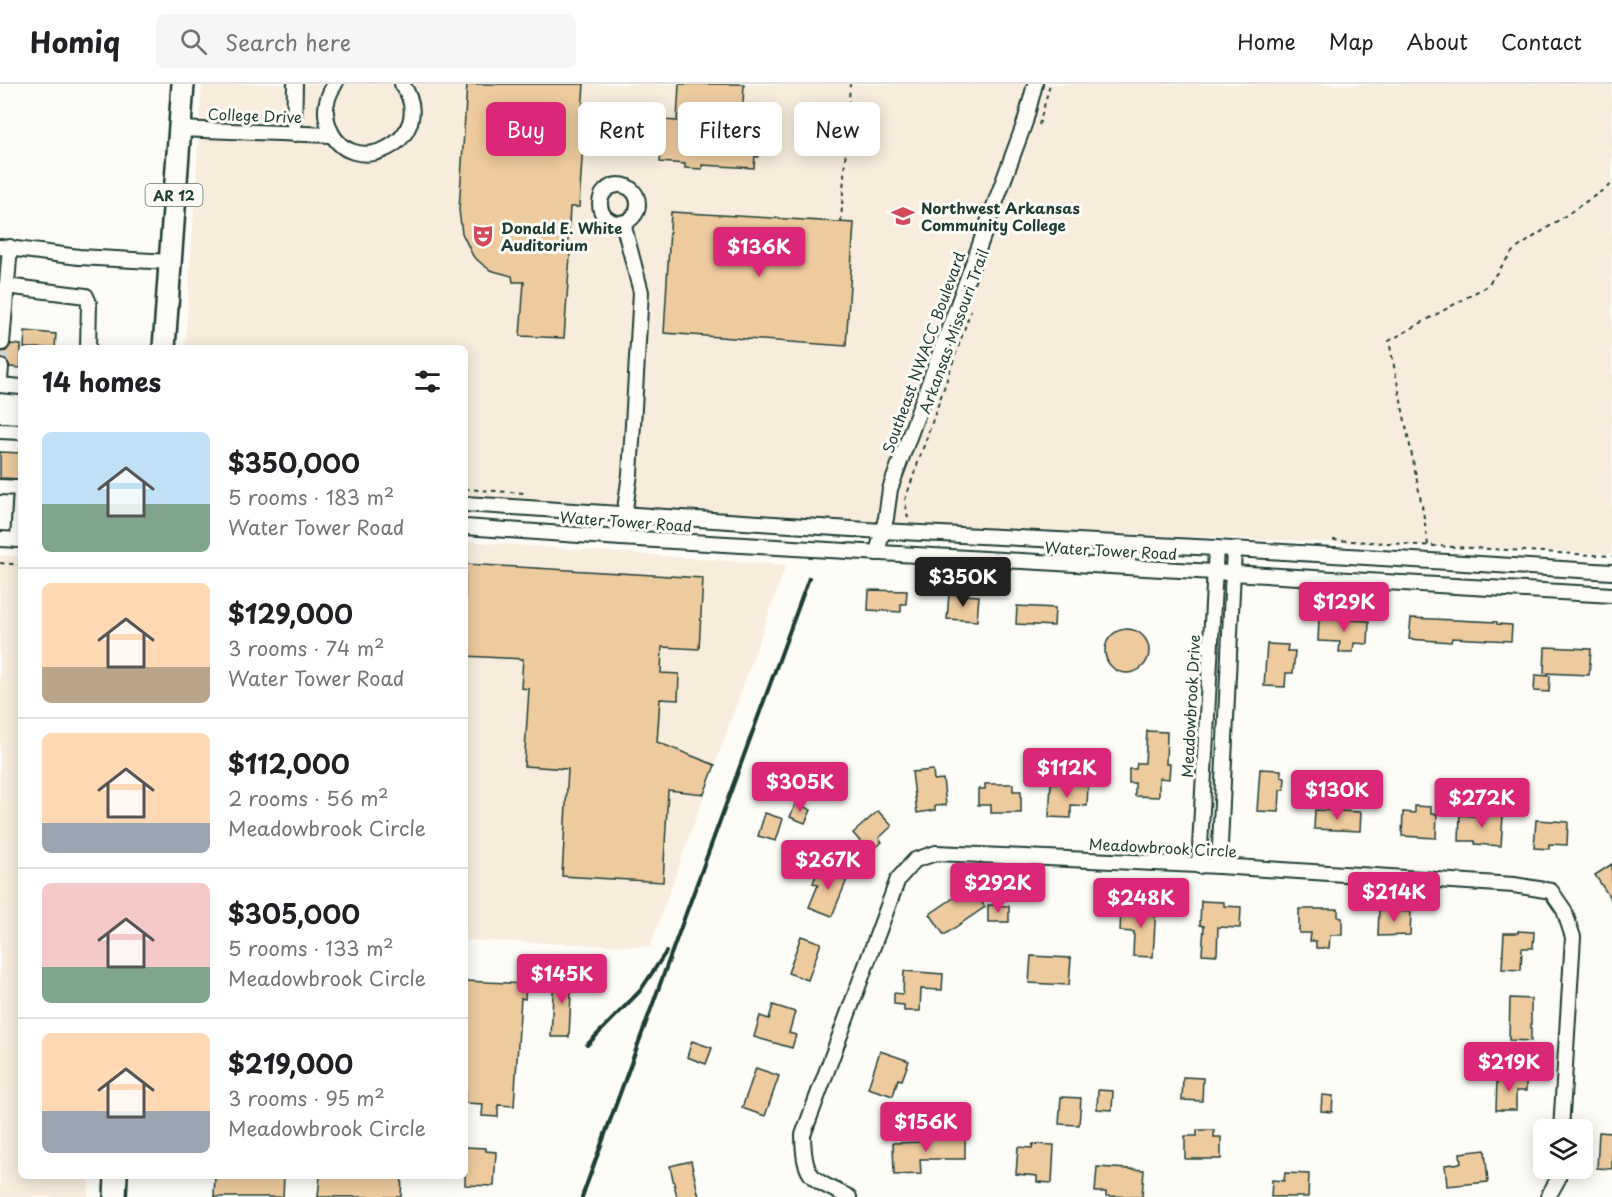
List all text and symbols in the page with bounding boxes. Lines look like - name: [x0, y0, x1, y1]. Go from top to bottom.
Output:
- search box: [156, 14, 576, 68]
- text: Homiq: [30, 20, 120, 63]
- icon: search: [177, 25, 210, 58]
- text: Search here: [225, 25, 351, 58]
- text: Home: [1237, 25, 1296, 57]
- text: Map: [1329, 25, 1374, 57]
- text: About: [1407, 25, 1468, 57]
- text: Contact: [1501, 25, 1582, 57]
- street label: College Drive: [207, 102, 303, 128]
- chip: Buy: [486, 102, 566, 156]
- chip: Rent: [578, 102, 666, 156]
- chip: Filters: [678, 102, 782, 156]
- chip: New: [794, 102, 880, 156]
- road number: AR 12: [146, 184, 202, 206]
- place label: Northwest Arkansas Community College: [921, 196, 1080, 236]
- school or university icon: Northwest Arkansas Community College: [890, 203, 916, 229]
- place label: Donald E. White Auditorium: [501, 216, 622, 256]
- theatre icon: Donald E. White Auditorium: [470, 223, 496, 249]
- pin: $136K: [717, 227, 801, 278]
- text: $136K: [727, 231, 791, 261]
- street label: Arkansas Missouri Trail: [912, 245, 994, 417]
- street label: Southeast NWACC Boulevard: [876, 248, 970, 456]
- text: 14 homes: [42, 362, 161, 401]
- icon: filters: [411, 365, 444, 398]
- text: $350,000: [228, 443, 360, 482]
- icon: home: [90, 456, 162, 528]
- text: 5 rooms · 183 m²: [228, 482, 394, 512]
- street label: Water Tower Road: [559, 505, 693, 537]
- text: Water Tower Road: [228, 512, 404, 542]
- street label: Water Tower Road: [1044, 535, 1178, 565]
- pin: $350K: [921, 557, 1005, 608]
- text: $350K: [929, 561, 997, 591]
- pin: $129K: [1302, 582, 1386, 633]
- text: $129K: [1313, 586, 1375, 616]
- text: $129,000: [228, 594, 353, 633]
- icon: home: [90, 607, 162, 679]
- text: 3 rooms · 74 m²: [228, 633, 385, 663]
- street label: Meadowbrook Drive: [1175, 634, 1205, 778]
- text: Water Tower Road: [228, 663, 404, 693]
- text: $112,000: [228, 744, 350, 783]
- pin: $112K: [1025, 748, 1109, 799]
- text: $112K: [1037, 752, 1097, 782]
- icon: home: [90, 757, 162, 829]
- pin: $305K: [758, 762, 842, 813]
- text: $305K: [766, 766, 834, 796]
- pin: $130K: [1295, 770, 1379, 821]
- text: $130K: [1305, 774, 1369, 804]
- pin: $272K: [1440, 778, 1524, 829]
- text: $272K: [1449, 782, 1515, 812]
- text: 2 rooms · 56 m²: [228, 783, 389, 813]
- text: Meadowbrook Circle: [228, 813, 426, 843]
- street label: Meadowbrook Circle: [1088, 832, 1238, 862]
- pin: $267K: [786, 840, 870, 891]
- text: $267K: [795, 844, 861, 874]
- pin: $292K: [956, 863, 1040, 914]
- text: $292K: [964, 867, 1032, 897]
- pin: $214K: [1352, 872, 1436, 923]
- text: $214K: [1362, 876, 1426, 906]
- pin: $248K: [1099, 878, 1183, 929]
- text: $248K: [1107, 882, 1175, 912]
- text: $305,000: [228, 894, 360, 933]
- icon: home: [90, 907, 162, 979]
- text: 5 rooms · 133 m²: [228, 933, 394, 963]
- pin: $145K: [520, 954, 604, 1005]
- text: $145K: [531, 958, 593, 988]
- text: Meadowbrook Circle: [228, 963, 426, 993]
- pin: $219K: [1467, 1042, 1551, 1093]
- text: $219,000: [228, 1044, 353, 1083]
- text: $219K: [1478, 1046, 1540, 1076]
- icon: home: [90, 1057, 162, 1129]
- text: 3 rooms · 95 m²: [228, 1083, 385, 1113]
- pin: $156K: [884, 1102, 968, 1153]
- text: $156K: [894, 1106, 958, 1136]
- text: Meadowbrook Circle: [228, 1113, 426, 1143]
- map controls: [1533, 1119, 1593, 1179]
- button: layers: [1533, 1119, 1593, 1179]

